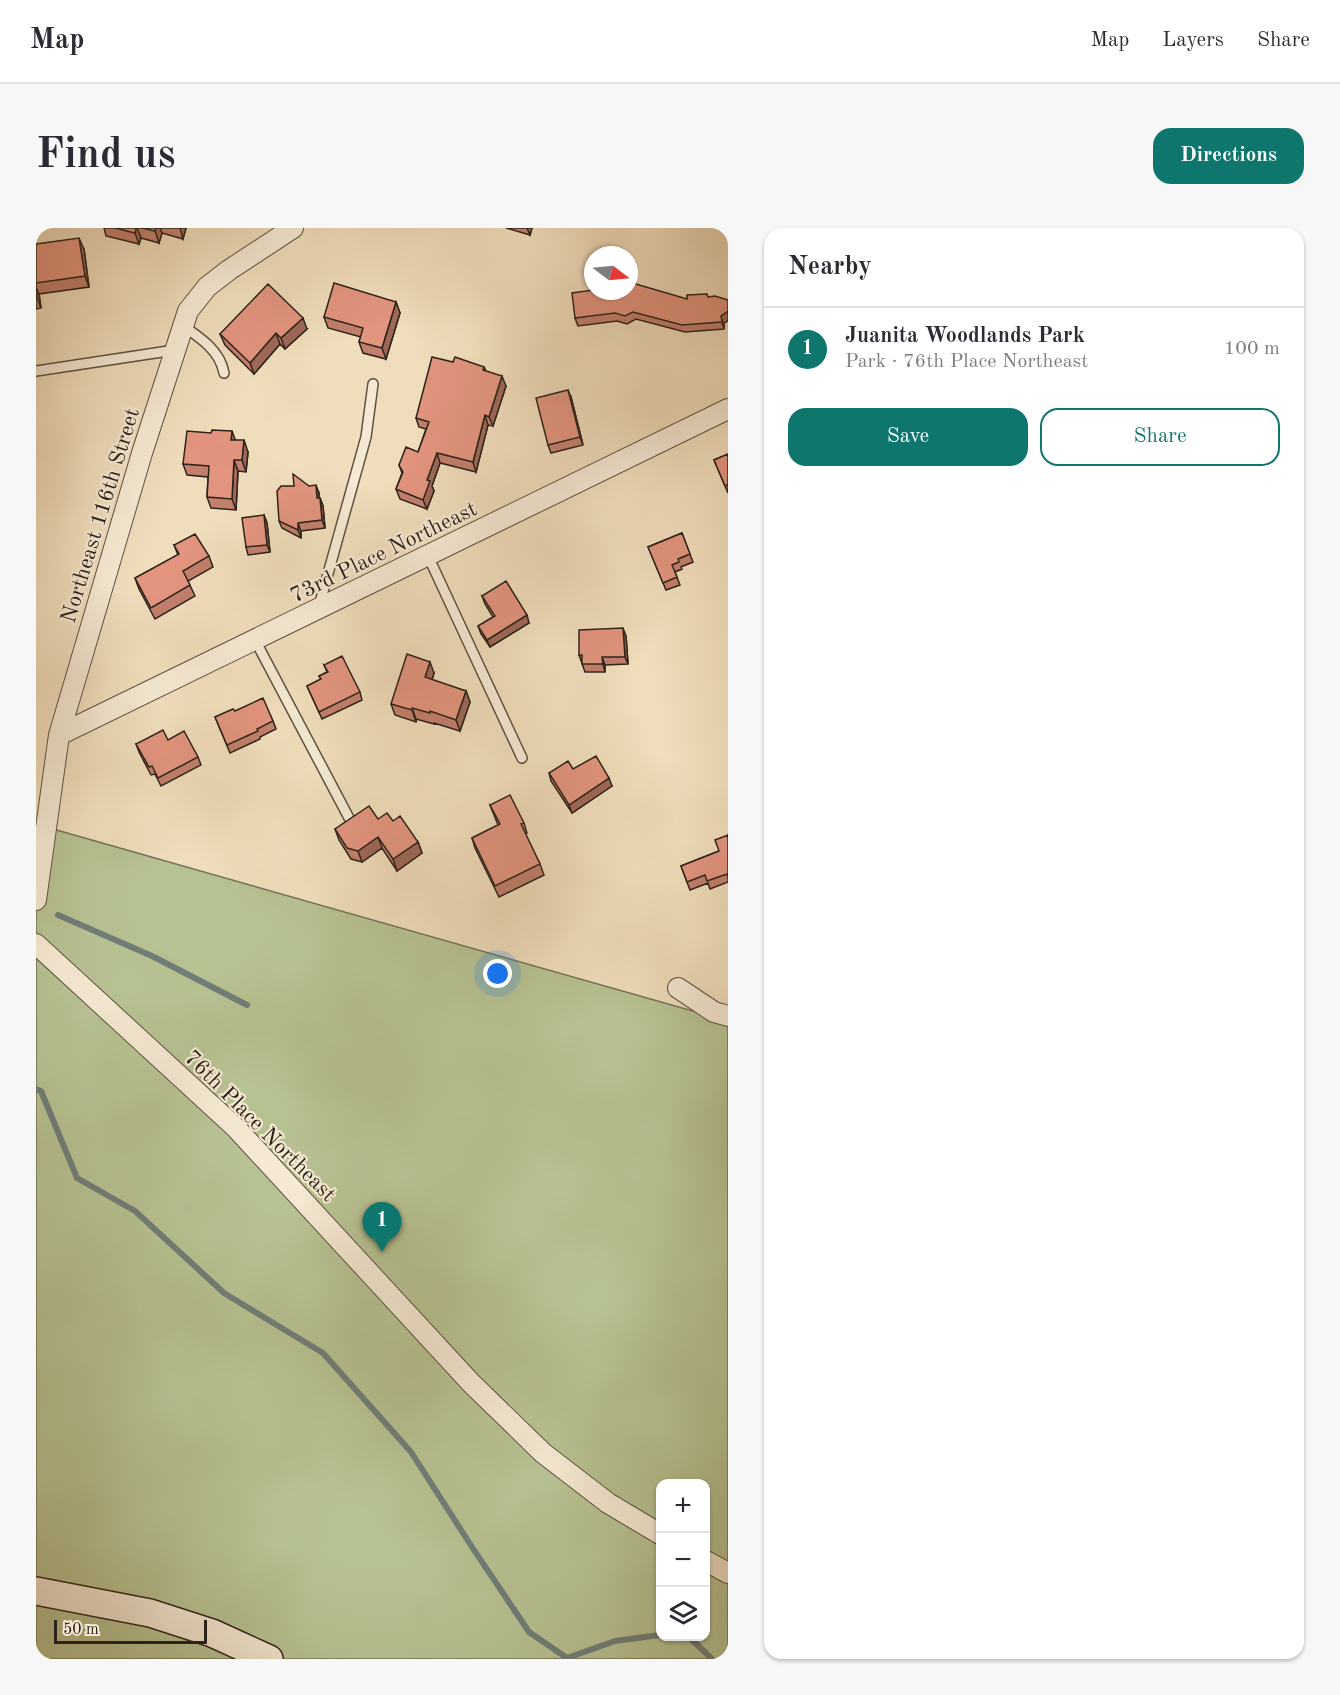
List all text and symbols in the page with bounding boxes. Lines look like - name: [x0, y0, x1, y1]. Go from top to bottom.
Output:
- text: Map: [30, 27, 84, 55]
- text: Map: [1090, 30, 1129, 51]
- text: Layers: [1162, 30, 1224, 51]
- text: Share: [1257, 30, 1310, 51]
- button: Directions: [1153, 128, 1304, 184]
- text: Find us: [36, 135, 175, 177]
- north arrow: [584, 246, 638, 300]
- text: Nearby: [788, 254, 872, 280]
- text: Juanita Woodlands Park: [845, 325, 1085, 347]
- text: 1: [802, 339, 813, 359]
- text: 100 m: [1224, 339, 1280, 359]
- text: Park · 76th Place Northeast: [845, 352, 1088, 372]
- street label: Northeast 116th Street: [58, 406, 144, 626]
- button: Save: [788, 408, 1028, 466]
- button: Share: [1040, 408, 1280, 466]
- street label: 73rd Place Northeast: [287, 498, 481, 608]
- your location: [483, 959, 512, 988]
- street label: 76th Place Northeast: [180, 1047, 339, 1206]
- pin: 1: [362, 1202, 402, 1252]
- map controls: [656, 1479, 710, 1641]
- button: +: [656, 1479, 710, 1533]
- button: −: [656, 1533, 710, 1587]
- button: layers: [656, 1587, 710, 1641]
- scale bar: [54, 1617, 207, 1644]
- text: 50 m: [63, 1622, 99, 1638]

